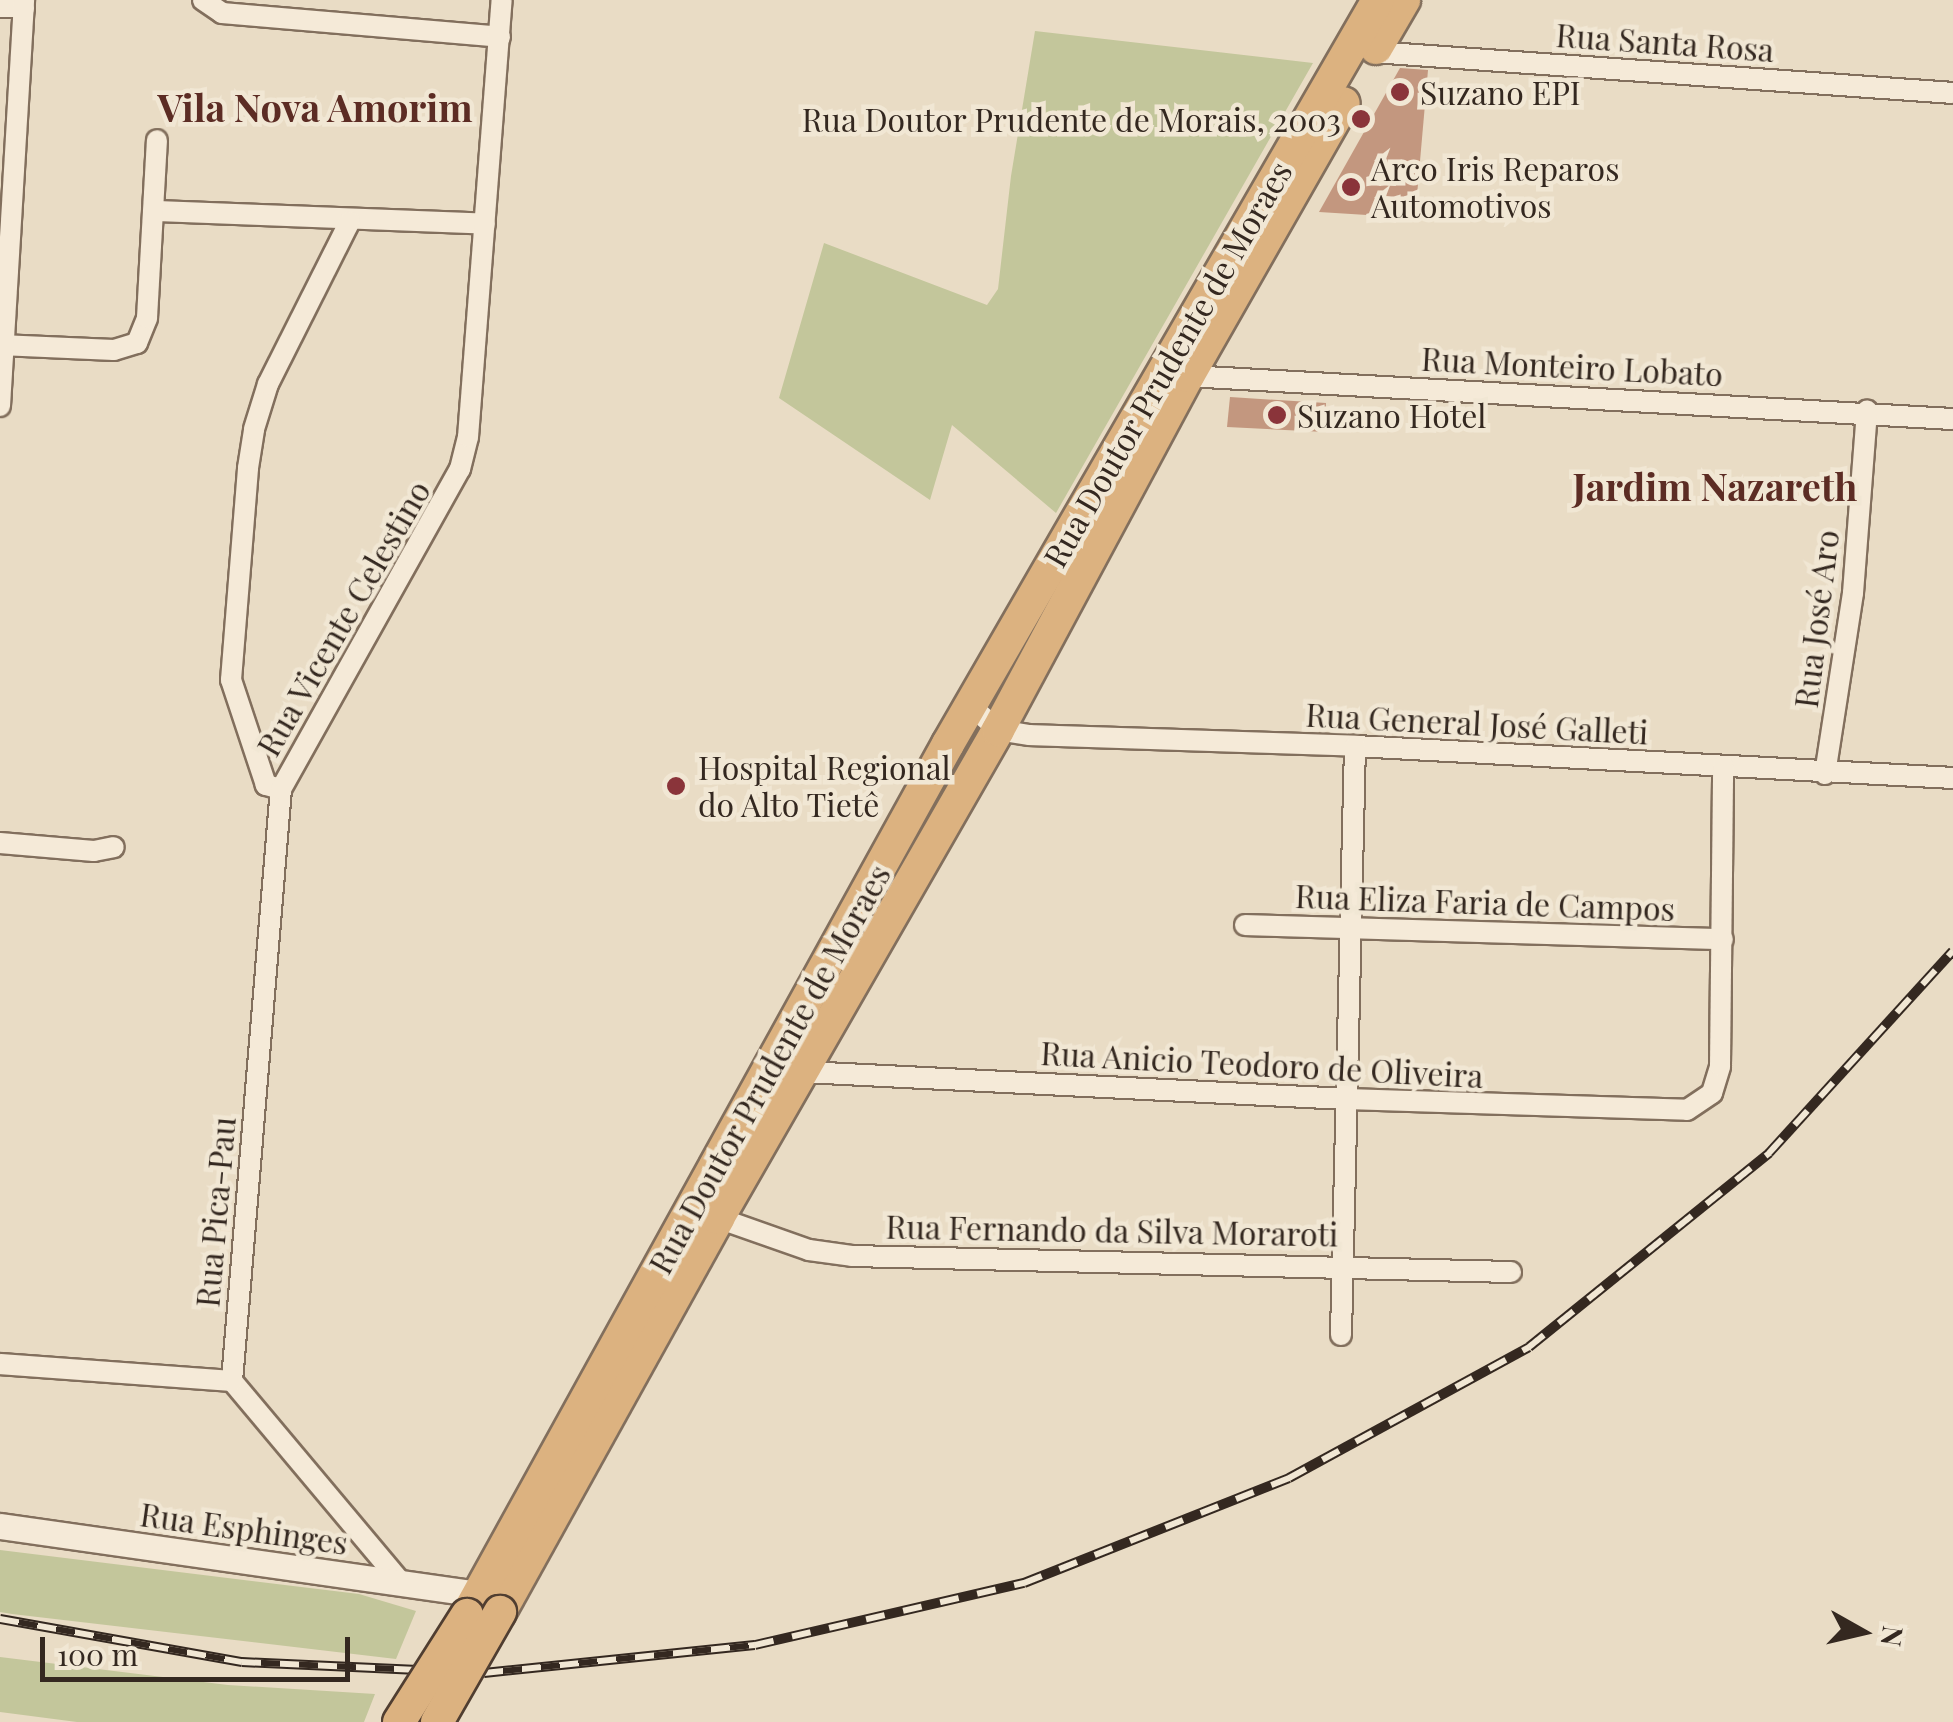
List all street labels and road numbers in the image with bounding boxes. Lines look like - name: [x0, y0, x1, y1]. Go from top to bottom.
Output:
- street label: Rua Santa Rosa: [1554, 15, 1776, 69]
- street label: Rua Doutor Prudente de Moraes: [1035, 154, 1299, 574]
- street label: Rua Monteiro Lobato: [1420, 339, 1724, 393]
- street label: Rua Vicente Celestino: [248, 473, 438, 763]
- street label: Rua José Aro: [1786, 527, 1846, 711]
- street label: Rua General José Galleti: [1304, 695, 1650, 751]
- street label: Rua Doutor Prudente de Moraes: [640, 857, 898, 1281]
- street label: Rua Eliza Faria de Campos: [1294, 876, 1676, 928]
- street label: Rua Anicio Teodoro de Oliveira: [1039, 1033, 1485, 1095]
- street label: Rua Pica-Pau: [188, 1115, 242, 1309]
- street label: Rua Fernando da Silva Moraroti: [885, 1207, 1339, 1253]
- street label: Rua Esphinges: [138, 1494, 350, 1562]

